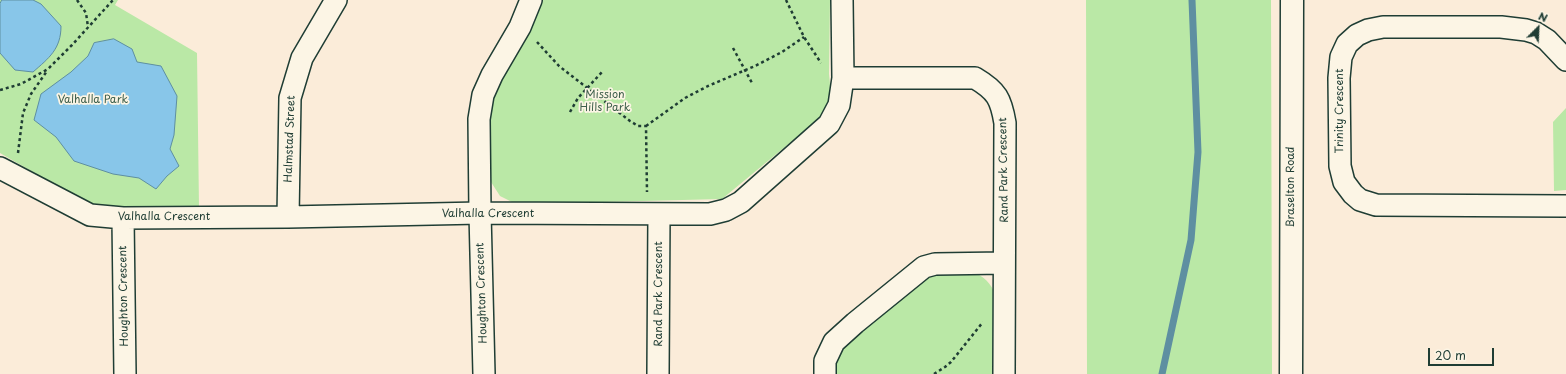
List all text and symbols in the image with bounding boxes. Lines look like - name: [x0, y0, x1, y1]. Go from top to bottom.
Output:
- text: N: [1536, 7, 1551, 26]
- north arrow: [1518, 8, 1558, 48]
- street label: Trinity Crescent: [1333, 69, 1347, 153]
- park label: Mission Hills Park: [580, 88, 630, 114]
- park label: Valhalla Park: [58, 93, 128, 107]
- street label: Halmstad Street: [282, 95, 298, 183]
- street label: Rand Park Crescent: [996, 117, 1012, 223]
- street label: Braselton Road: [1284, 146, 1298, 228]
- street label: Valhalla Crescent: [442, 207, 534, 221]
- street label: Valhalla Crescent: [118, 210, 210, 224]
- street label: Rand Park Crescent: [652, 241, 666, 347]
- street label: Houghton Crescent: [474, 242, 490, 344]
- street label: Houghton Crescent: [117, 245, 131, 347]
- scale bar: [1430, 340, 1496, 366]
- text: 20 m: [1435, 346, 1466, 364]

